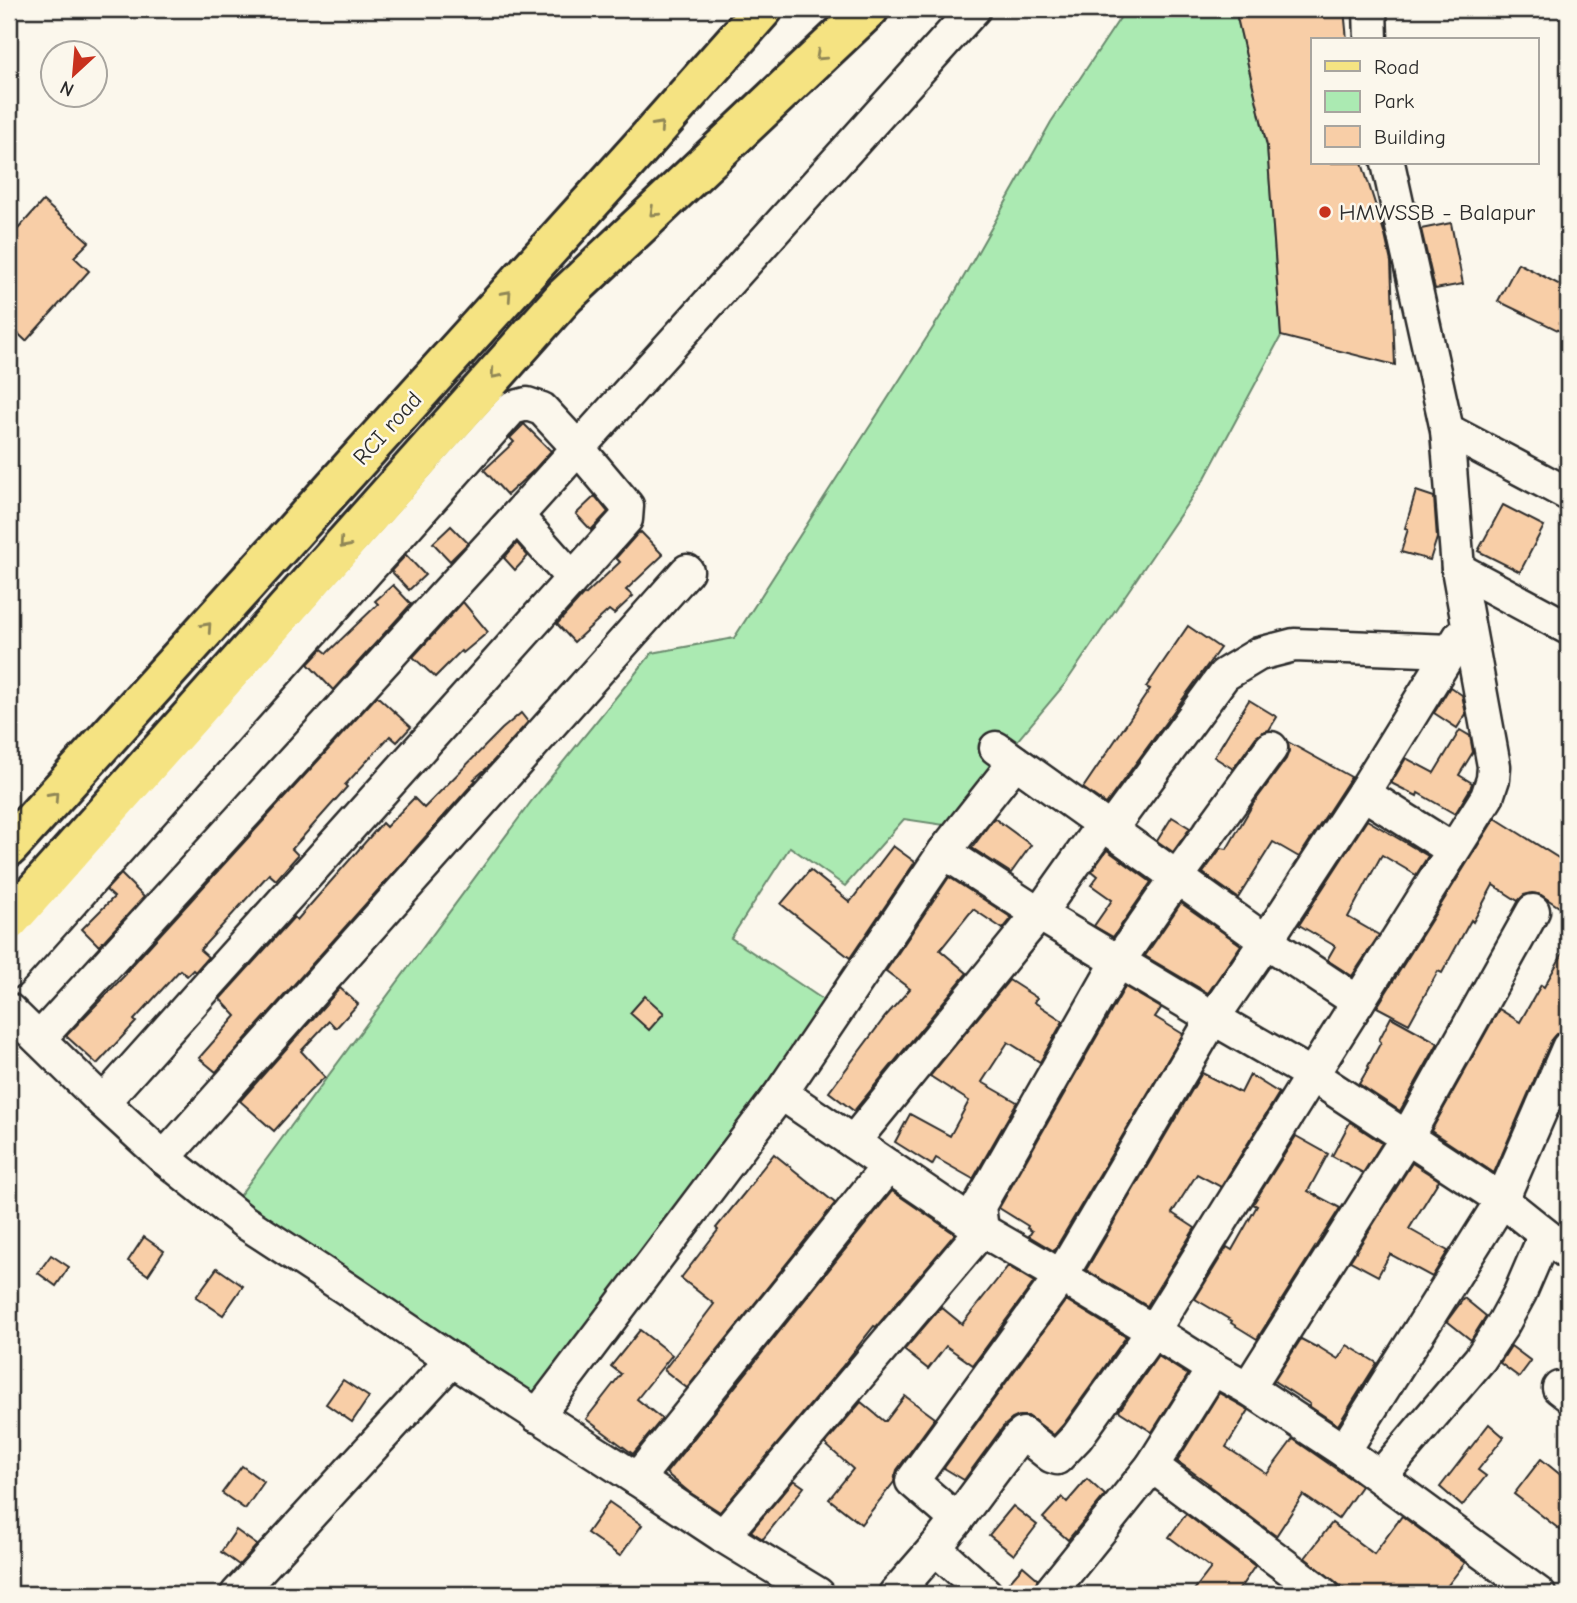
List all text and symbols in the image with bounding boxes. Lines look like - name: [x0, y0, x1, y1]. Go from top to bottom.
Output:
- north arrow: [38, 38, 108, 108]
- legend: [1311, 38, 1538, 164]
- one-way arrow: [815, 47, 828, 60]
- text: Road: [1374, 55, 1419, 79]
- text: N: [57, 76, 77, 101]
- text: Park: [1374, 89, 1414, 113]
- one-way arrow: [651, 121, 663, 134]
- text: Building: [1374, 125, 1446, 149]
- place label: HMWSSB - Balapur: [1339, 199, 1536, 226]
- one-way arrow: [649, 203, 662, 216]
- marker: HMWSSB - Balapur: [1317, 204, 1333, 220]
- one-way arrow: [499, 290, 511, 303]
- one-way arrow: [491, 366, 504, 379]
- street label: RCI road: [347, 386, 427, 471]
- one-way arrow: [340, 536, 352, 549]
- one-way arrow: [199, 623, 211, 636]
- one-way arrow: [46, 791, 59, 804]

